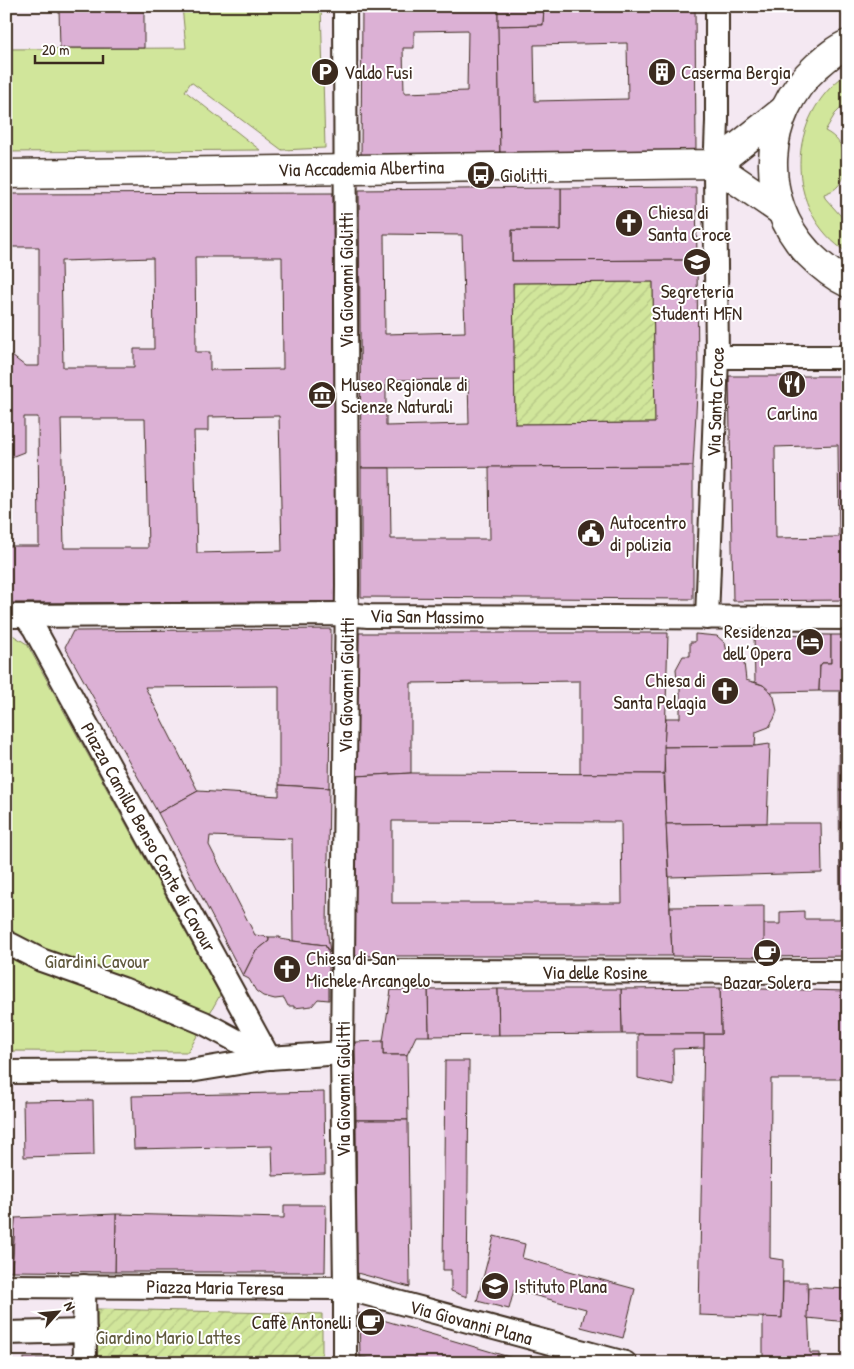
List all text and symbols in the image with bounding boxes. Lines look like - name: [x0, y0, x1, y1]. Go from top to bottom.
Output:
- scale bar: [35, 32, 102, 64]
- text: 20 m: [42, 39, 69, 60]
- parking icon: Valdo Fusi: [310, 57, 340, 87]
- building icon: Caserma Bergia: [647, 57, 677, 87]
- place label: Valdo Fusi: [344, 59, 413, 85]
- place label: Caserma Bergia: [681, 59, 791, 85]
- street label: Via Accademia Albertina: [278, 154, 445, 182]
- bus stop icon: Giolitti: [466, 160, 496, 190]
- place label: Giolitti: [500, 162, 548, 188]
- place label: Chiesa di Santa Croce: [648, 199, 732, 247]
- church icon: Chiesa di Santa Croce: [614, 208, 644, 238]
- street label: Via Giovanni Giolitti: [333, 212, 359, 348]
- school or university icon: Segreteria Studenti MFN: [682, 247, 712, 277]
- place label: Segreteria Studenti MFN: [652, 278, 742, 326]
- street label: Via Santa Croce: [700, 346, 730, 458]
- restaurant icon: Carlina: [777, 369, 807, 399]
- place label: Museo Regionale di Scienze Naturali: [341, 371, 468, 419]
- museum icon: Museo Regionale di Scienze Naturali: [307, 380, 337, 410]
- place label: Carlina: [767, 400, 818, 426]
- place label: Autocentro di polizia: [610, 509, 686, 557]
- public building icon: Autocentro di polizia: [576, 518, 606, 548]
- street label: Via San Massimo: [370, 602, 485, 630]
- street label: Via Giovanni Giolitti: [332, 617, 360, 753]
- place label: Residenza dell’Opera: [723, 618, 792, 666]
- hotel icon: Residenza dell’Opera: [795, 627, 825, 657]
- place label: Chiesa di Santa Pelagia: [614, 667, 707, 715]
- church icon: Chiesa di Santa Pelagia: [710, 676, 740, 706]
- street label: Piazza Camillo Benso Conte di Cavour: [75, 718, 223, 957]
- cafe icon: Bazar Solera: [752, 938, 782, 968]
- place label: Chiesa di San Michele Arcangelo: [306, 945, 431, 993]
- park label: Giardini Cavour: [44, 948, 150, 974]
- church icon: Chiesa di San Michele Arcangelo: [272, 954, 302, 984]
- street label: Via delle Rosine: [542, 959, 648, 985]
- place label: Bazar Solera: [723, 969, 812, 995]
- street label: Via Giovanni Giolitti: [330, 1021, 356, 1157]
- school or university icon: Istituto Plana: [480, 1271, 510, 1301]
- street label: Piazza Maria Teresa: [146, 1273, 284, 1301]
- place label: Istituto Plana: [514, 1273, 608, 1299]
- north arrow: [32, 1286, 82, 1336]
- street label: Via Giovanni Plana: [407, 1293, 536, 1351]
- text: N: [60, 1298, 80, 1314]
- cafe icon: Caffè Antonelli: [356, 1307, 386, 1337]
- place label: Caffè Antonelli: [252, 1309, 352, 1335]
- park label: Giardino Mario Lattes: [95, 1324, 241, 1350]

